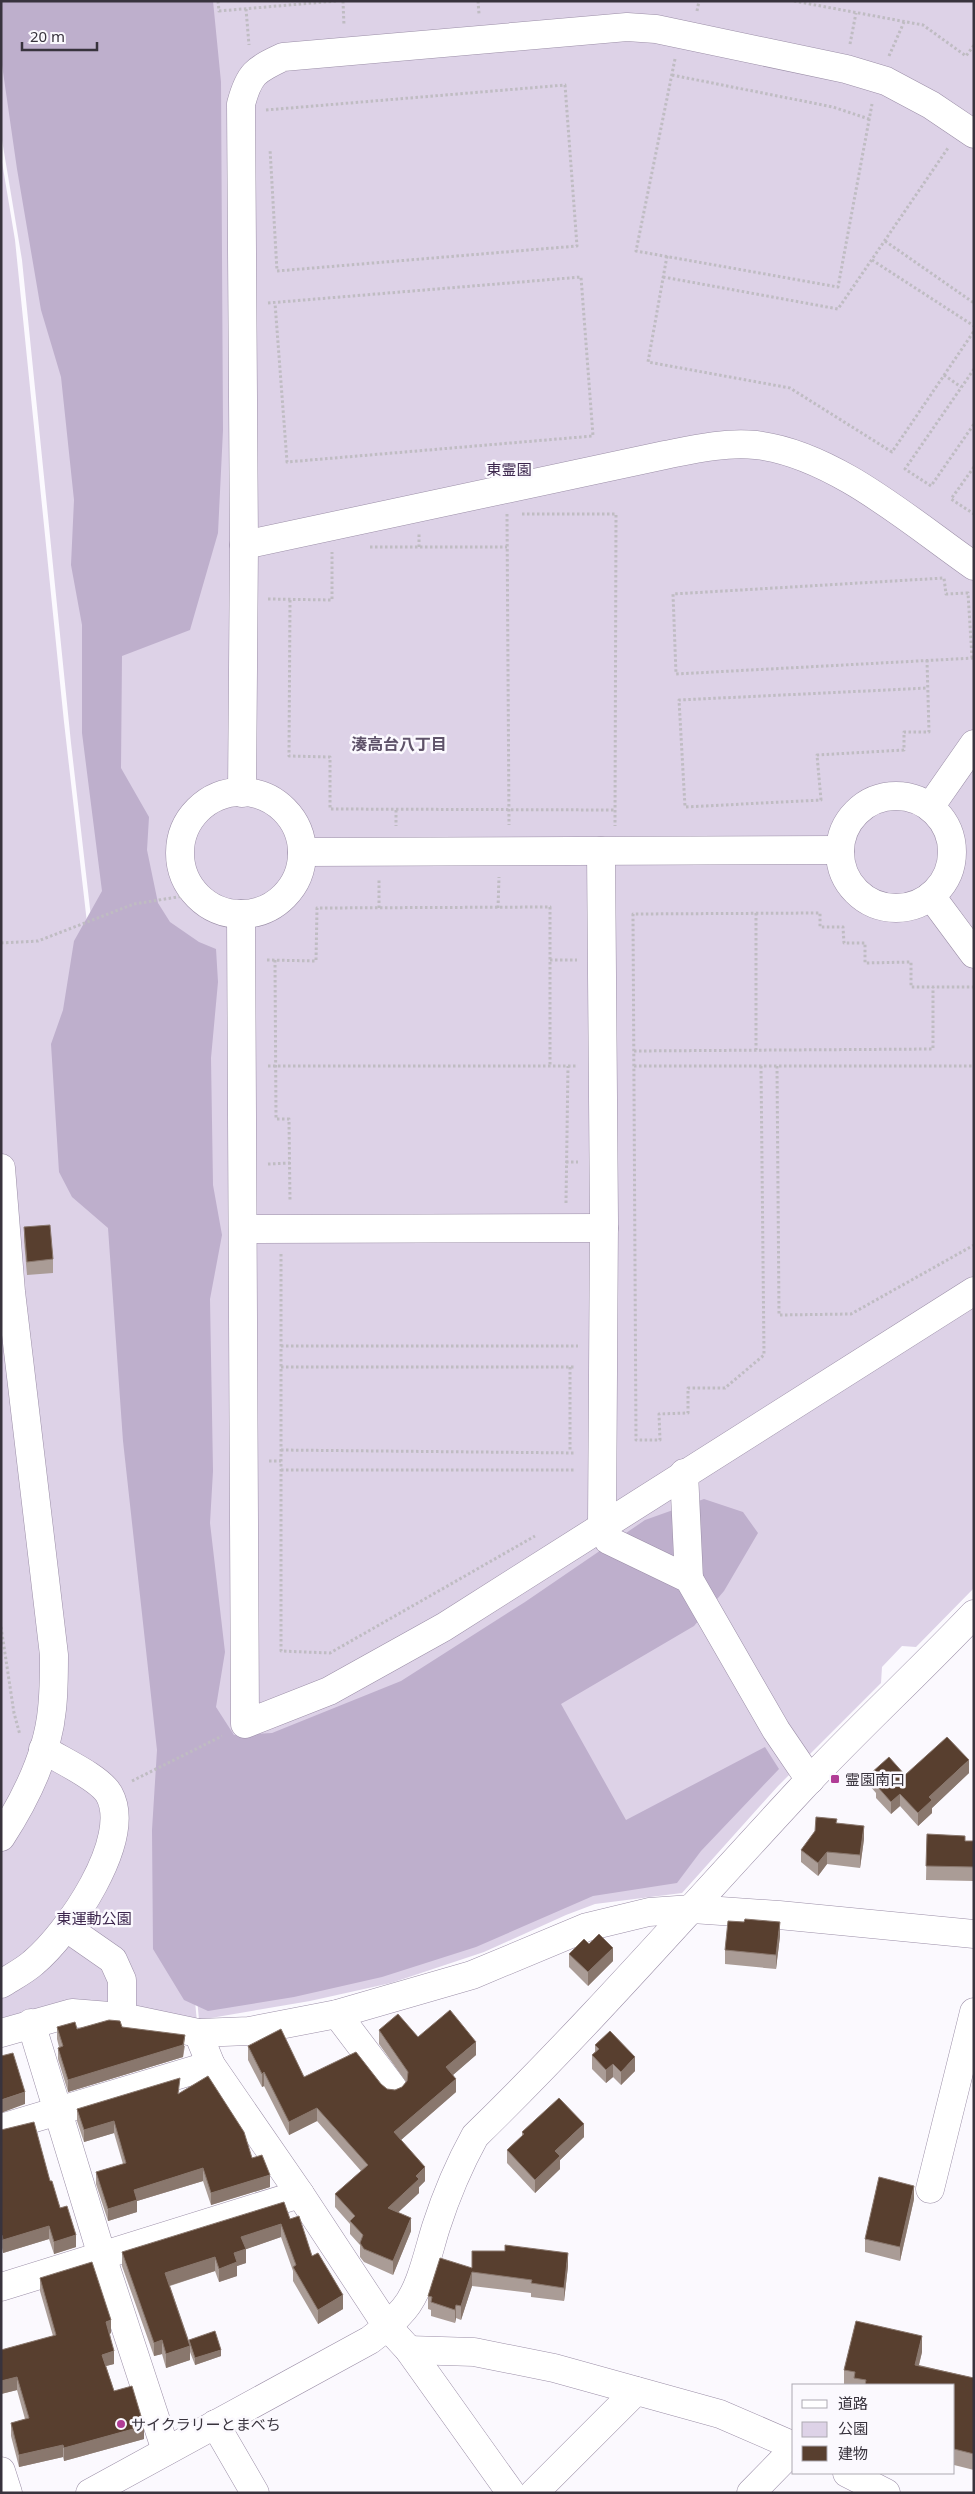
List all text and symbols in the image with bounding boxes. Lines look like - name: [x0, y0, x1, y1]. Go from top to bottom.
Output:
- scale bar: [22, 20, 98, 52]
- text: 20 m: [30, 26, 65, 46]
- park label: 東霊園: [486, 459, 532, 479]
- district label: 湊高台八丁目: [351, 733, 447, 755]
- place label: 霊園南口: [845, 1769, 905, 1789]
- marker: 霊園南口: [829, 1773, 841, 1785]
- park label: 東運動公園: [56, 1908, 132, 1928]
- legend: [792, 2384, 955, 2474]
- text: 道路: [838, 2393, 868, 2413]
- place label: サイクラリーとまべち: [131, 2414, 281, 2434]
- marker: サイクラリーとまべち: [115, 2418, 127, 2430]
- text: 公園: [838, 2418, 868, 2438]
- text: 建物: [838, 2443, 868, 2463]

